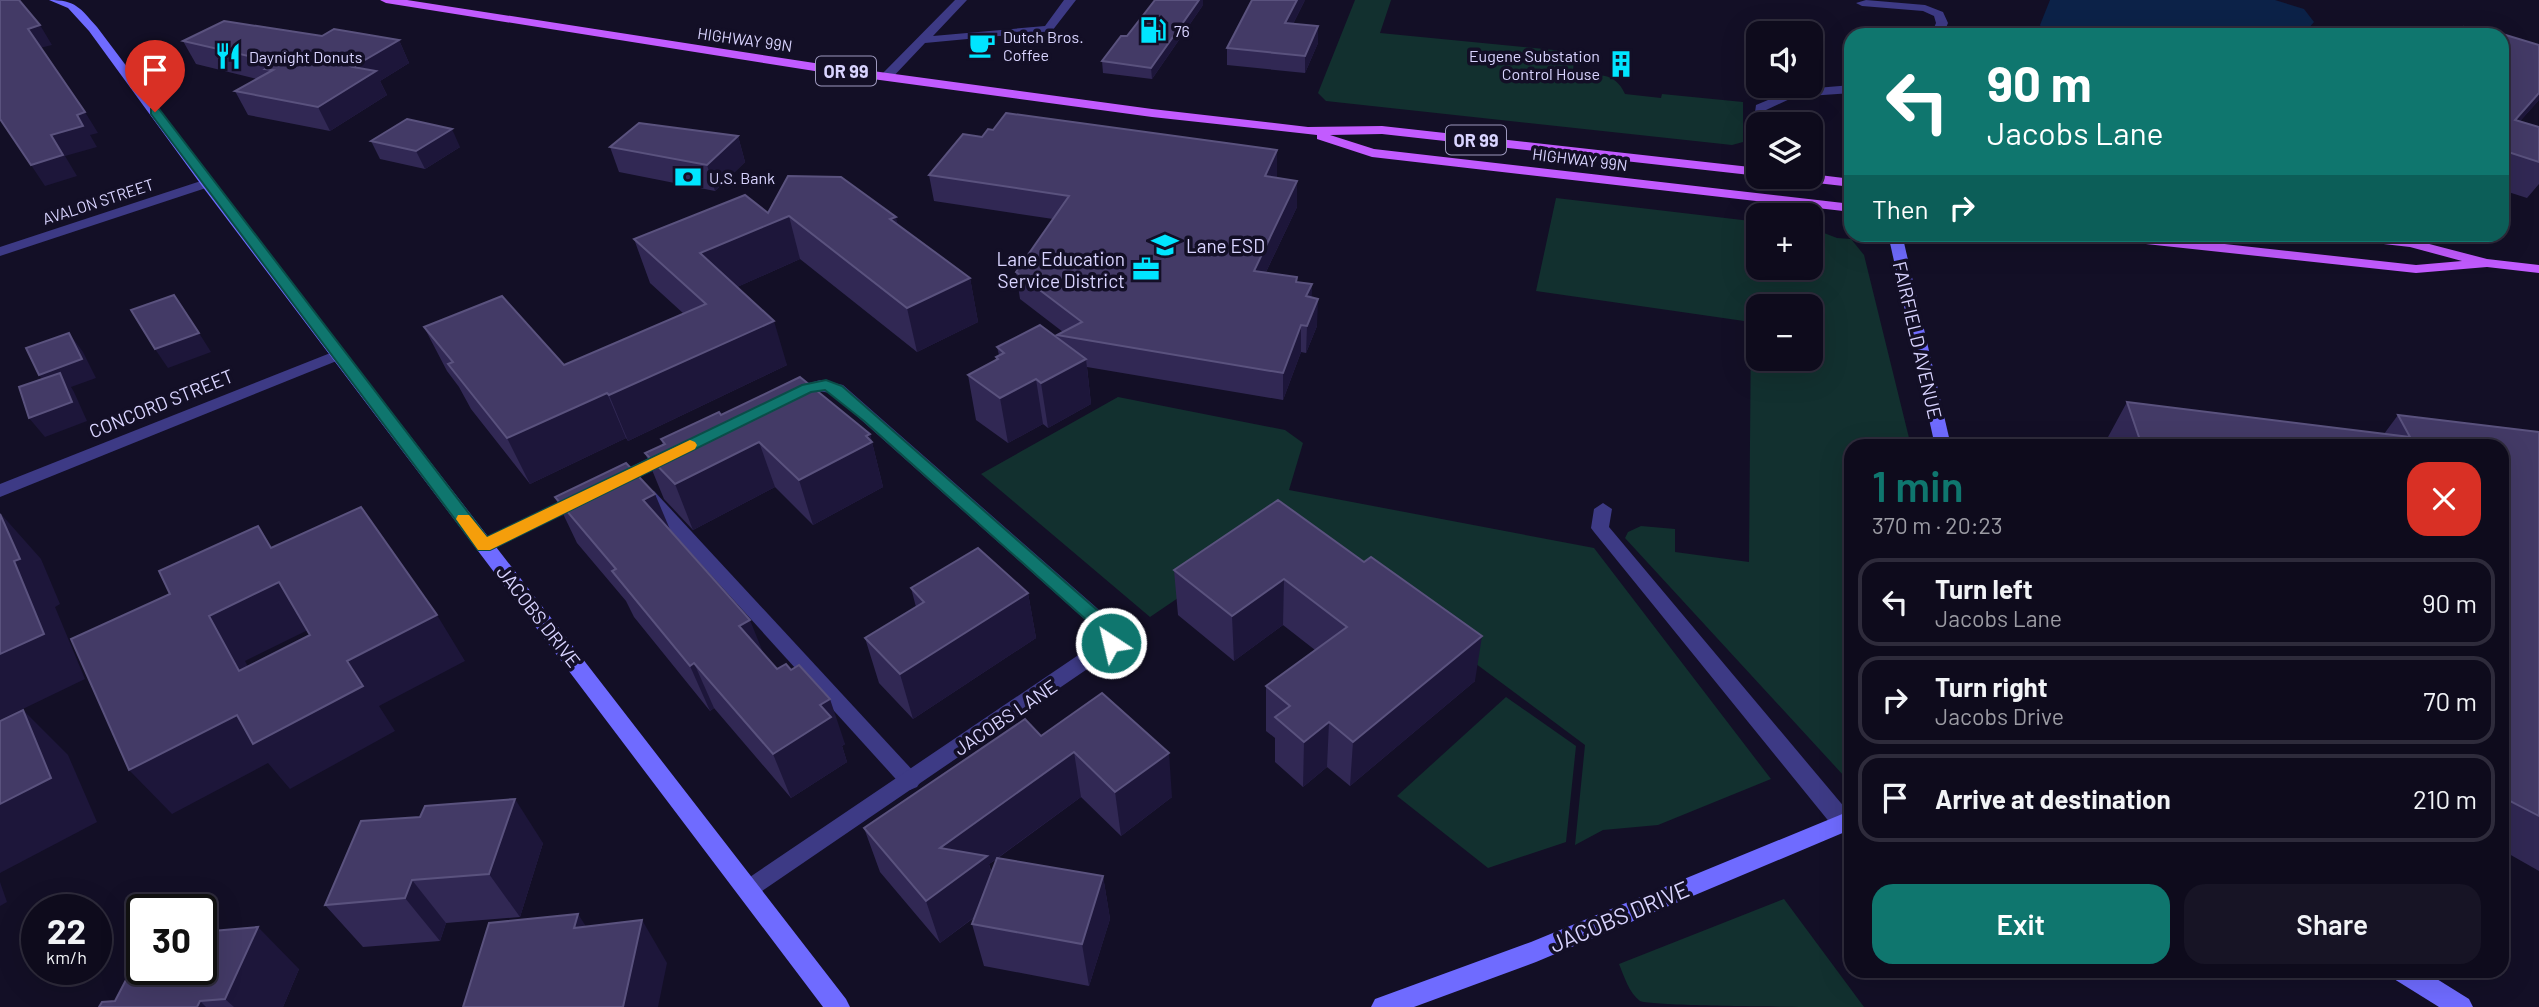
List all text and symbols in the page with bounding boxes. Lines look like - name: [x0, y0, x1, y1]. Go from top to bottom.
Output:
- fuel station icon: 76: [1138, 15, 1168, 45]
- place label: 76: [1174, 21, 1190, 40]
- map controls: [1746, 21, 1823, 371]
- button: sound: [1746, 21, 1823, 98]
- street label: HIGHWAY 99N: [696, 23, 794, 55]
- place label: Dutch Bros. Coffee: [1003, 27, 1084, 64]
- cafe icon: Dutch Bros. Coffee: [967, 30, 997, 60]
- pin: [125, 40, 185, 112]
- restaurant icon: Daynight Donuts: [213, 41, 243, 71]
- place label: Eugene Substation Control House: [1469, 46, 1600, 83]
- place label: Daynight Donuts: [249, 47, 363, 66]
- building icon: Eugene Substation Control House: [1606, 49, 1636, 79]
- icon: arrive: [136, 51, 174, 89]
- text: 90 m: [1987, 53, 2092, 112]
- road number: OR 99: [816, 56, 876, 86]
- icon: left: [1872, 56, 1963, 147]
- button: layers: [1746, 112, 1823, 189]
- text: Jacobs Lane: [1987, 113, 2164, 151]
- road number: OR 99: [1446, 125, 1506, 154]
- street label: HIGHWAY 99N: [1531, 144, 1629, 174]
- bank icon: U.S. Bank: [673, 162, 703, 192]
- place label: U.S. Bank: [709, 168, 775, 187]
- street label: AVALON STREET: [40, 174, 156, 228]
- icon: right: [1943, 189, 1981, 227]
- text: Then: [1872, 193, 1929, 224]
- button: +: [1746, 203, 1823, 280]
- school or university icon: Lane ESD: [1150, 230, 1180, 260]
- place label: Lane ESD: [1186, 234, 1265, 257]
- place label: Lane Education Service District: [997, 247, 1125, 292]
- office icon: Lane Education Service District: [1131, 254, 1161, 284]
- street label: FAIRFIELD AVENUE: [1889, 259, 1947, 421]
- button: −: [1746, 294, 1823, 371]
- street label: CONCORD STREET: [85, 364, 237, 442]
- text: 1 min: [1872, 460, 1964, 510]
- button: close: [2407, 462, 2481, 536]
- text: 370 m · 20:23: [1872, 511, 2003, 539]
- street label: JACOBS DRIVE: [492, 560, 586, 672]
- text: Turn left: [1935, 573, 2033, 604]
- icon: left: [1876, 583, 1914, 621]
- text: 90 m: [2422, 587, 2477, 618]
- text: Jacobs Lane: [1935, 604, 2062, 632]
- position arrow: [1074, 606, 1148, 680]
- text: Turn right: [1935, 671, 2048, 702]
- street label: JACOBS LANE: [949, 674, 1061, 760]
- icon: right: [1876, 681, 1914, 719]
- text: 70 m: [2423, 685, 2477, 716]
- text: Jacobs Drive: [1935, 702, 2064, 730]
- icon: arrive: [1876, 779, 1914, 817]
- text: Arrive at destination: [1935, 783, 2171, 814]
- text: 210 m: [2413, 783, 2477, 814]
- street label: JACOBS DRIVE: [1545, 874, 1693, 958]
- button: Exit: [1872, 884, 2170, 964]
- button: Share: [2184, 884, 2481, 964]
- speed limit sign: 30: [126, 894, 217, 985]
- text: 22: [47, 909, 86, 951]
- text: km/h: [46, 946, 87, 968]

